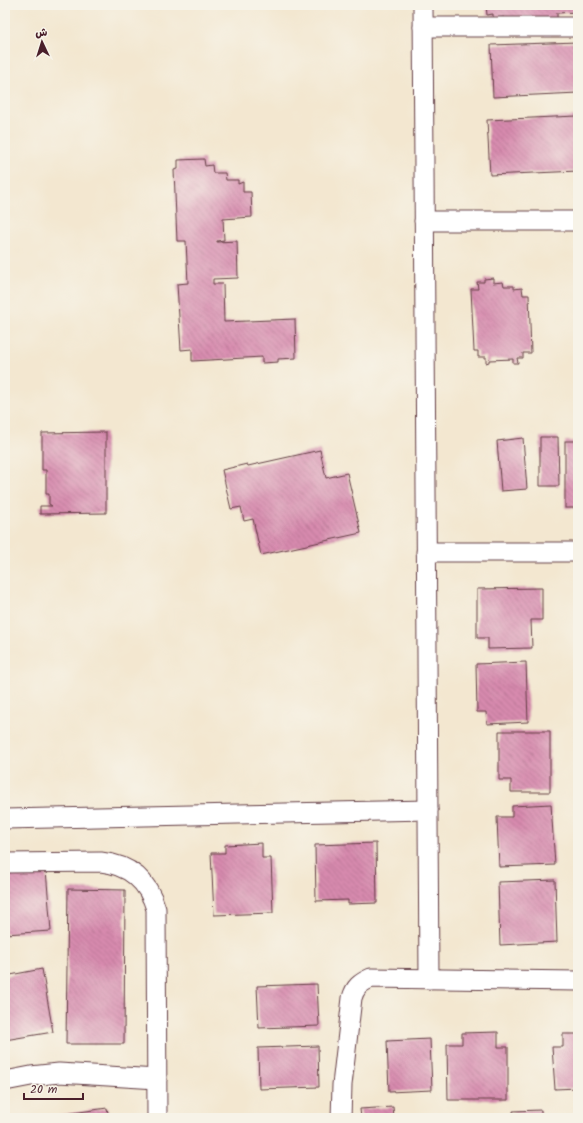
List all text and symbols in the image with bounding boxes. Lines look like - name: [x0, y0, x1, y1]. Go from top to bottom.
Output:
- north arrow: [22, 22, 62, 62]
- text: ش: [35, 24, 48, 42]
- scale bar: [24, 1075, 83, 1101]
- text: 20 m: [30, 1080, 58, 1099]

